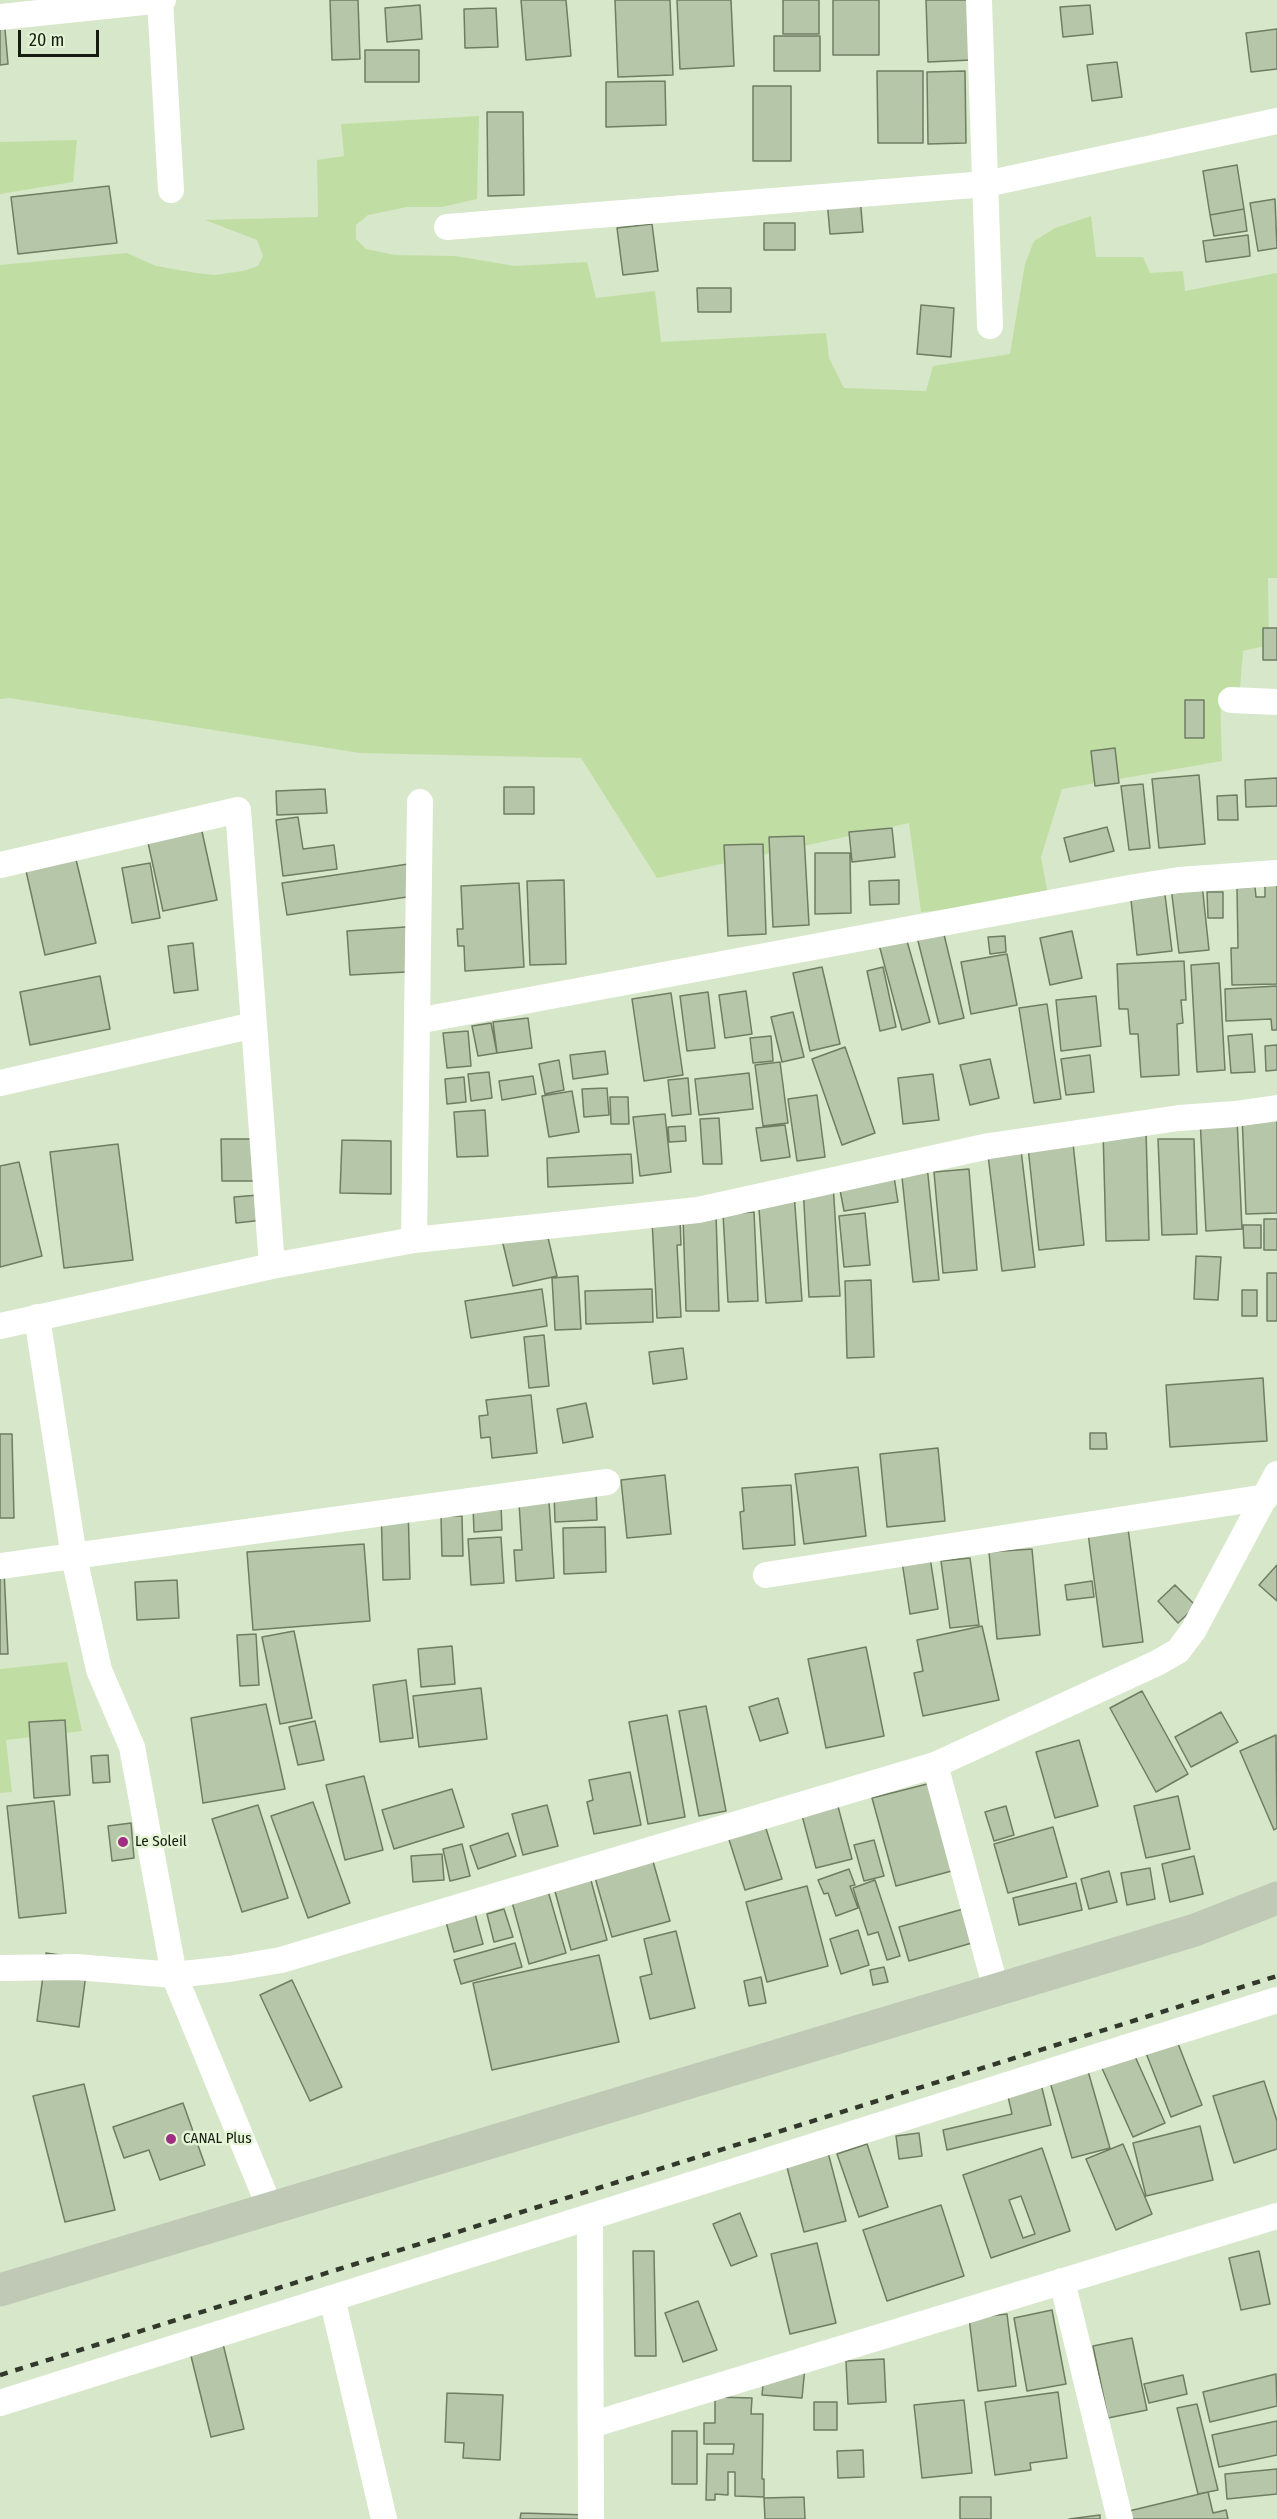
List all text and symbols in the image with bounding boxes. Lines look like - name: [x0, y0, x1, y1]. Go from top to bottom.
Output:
- scale bar: [21, 18, 102, 56]
- text: 20 m: [29, 29, 64, 51]
- place label: Le Soleil: [135, 1833, 187, 1851]
- marker: Le Soleil: [116, 1835, 130, 1849]
- place label: CANAL Plus: [183, 2130, 252, 2148]
- marker: CANAL Plus: [164, 2132, 178, 2146]

